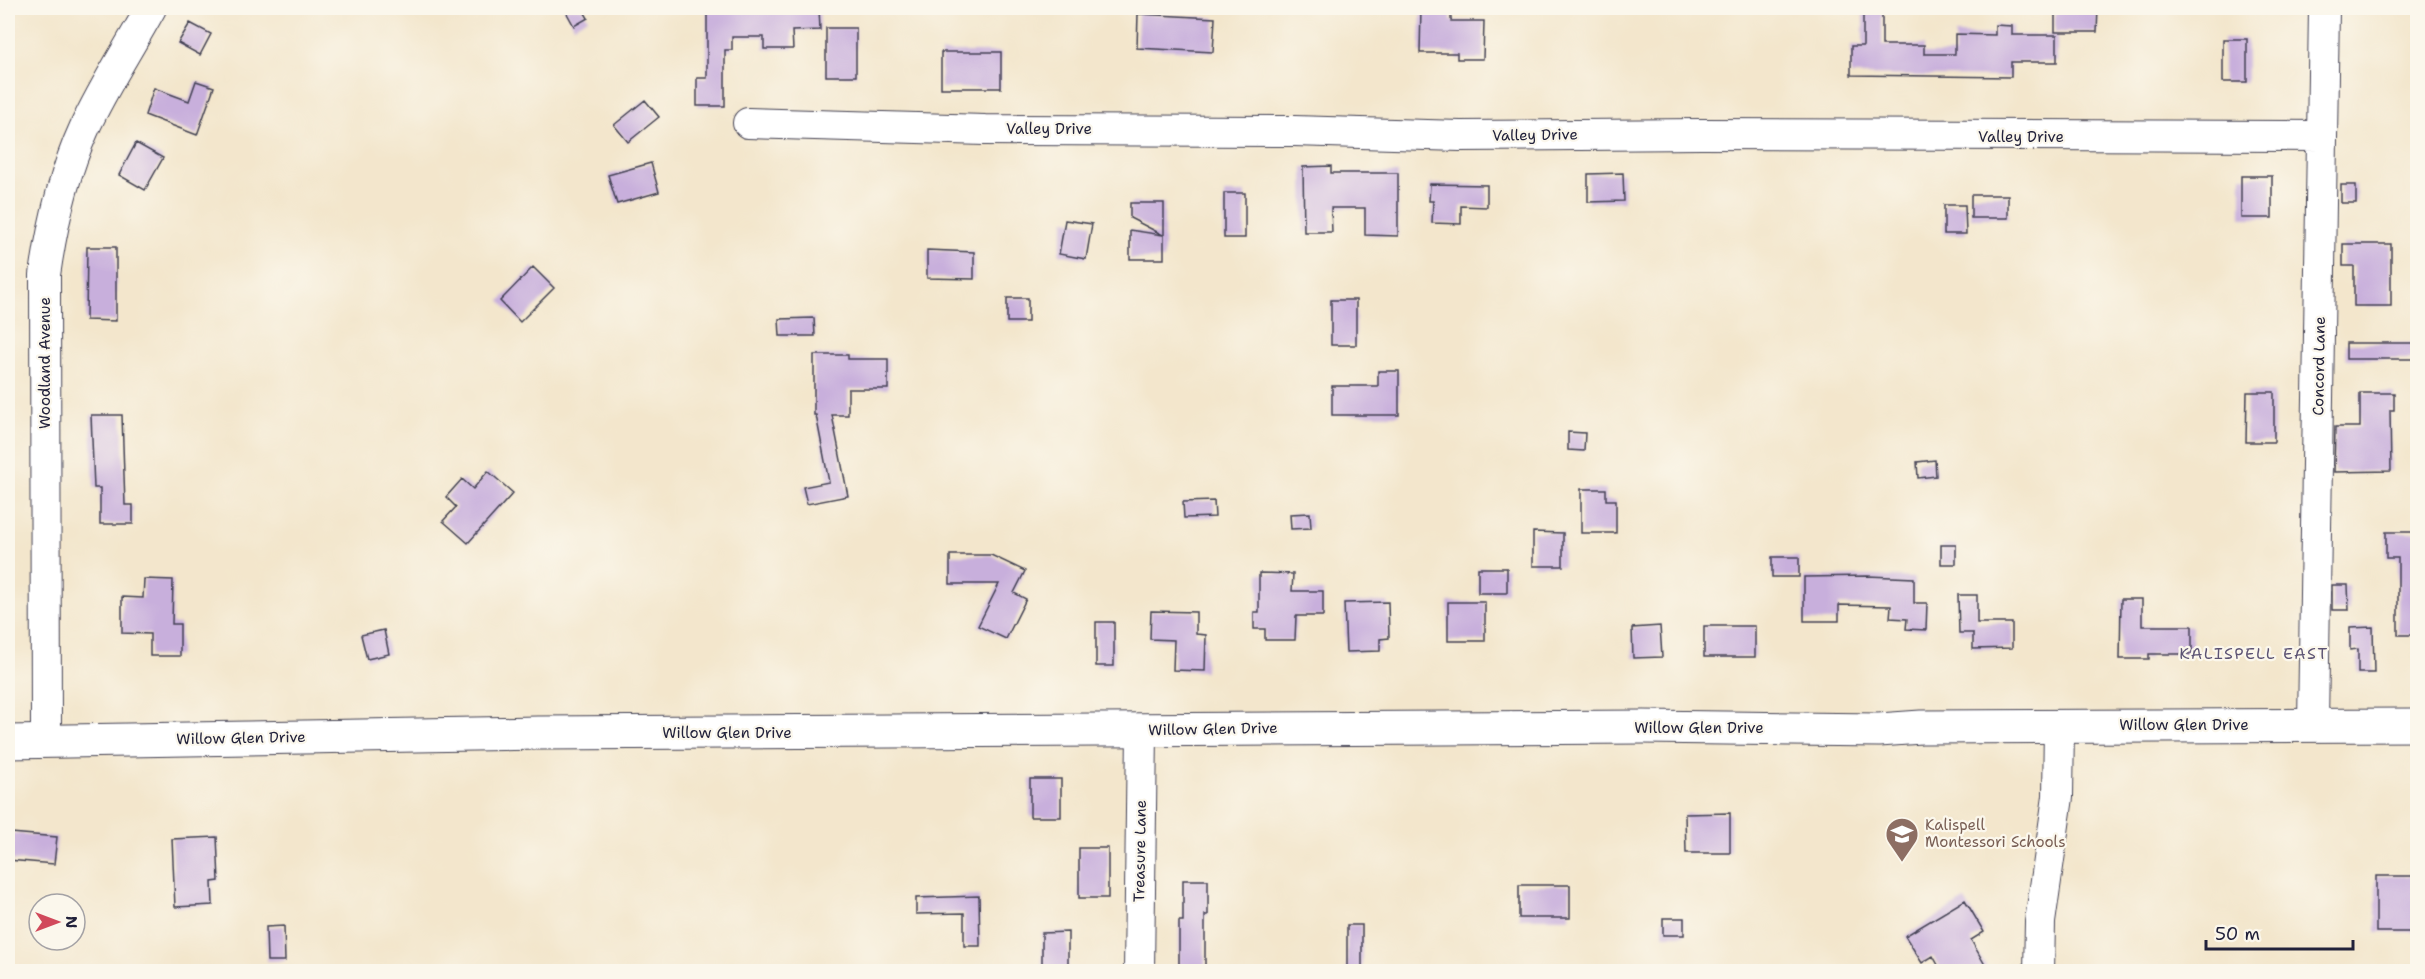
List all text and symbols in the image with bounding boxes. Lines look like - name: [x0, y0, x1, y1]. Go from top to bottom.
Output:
- street label: Valley Drive: [1006, 119, 1092, 139]
- street label: Valley Drive: [1492, 124, 1578, 146]
- street label: Valley Drive: [1978, 127, 2064, 147]
- street label: Woodland Avenue: [35, 297, 55, 429]
- street label: Concord Lane: [2308, 316, 2330, 416]
- district label: KALISPELL EAST: [2179, 643, 2329, 664]
- street label: Willow Glen Drive: [2119, 715, 2249, 735]
- street label: Willow Glen Drive: [1148, 718, 1278, 740]
- street label: Willow Glen Drive: [1634, 718, 1764, 738]
- street label: Willow Glen Drive: [662, 723, 792, 743]
- street label: Willow Glen Drive: [176, 727, 306, 749]
- street label: Treasure Lane: [1129, 800, 1151, 902]
- place label: Kalispell Montessori Schools: [1925, 815, 2066, 852]
- school or university icon: Kalispell Montessori Schools: [1884, 816, 1920, 863]
- north arrow: [27, 892, 87, 952]
- scale bar: [2206, 913, 2353, 951]
- text: N: [61, 916, 82, 928]
- text: 50 m: [2215, 922, 2260, 946]

